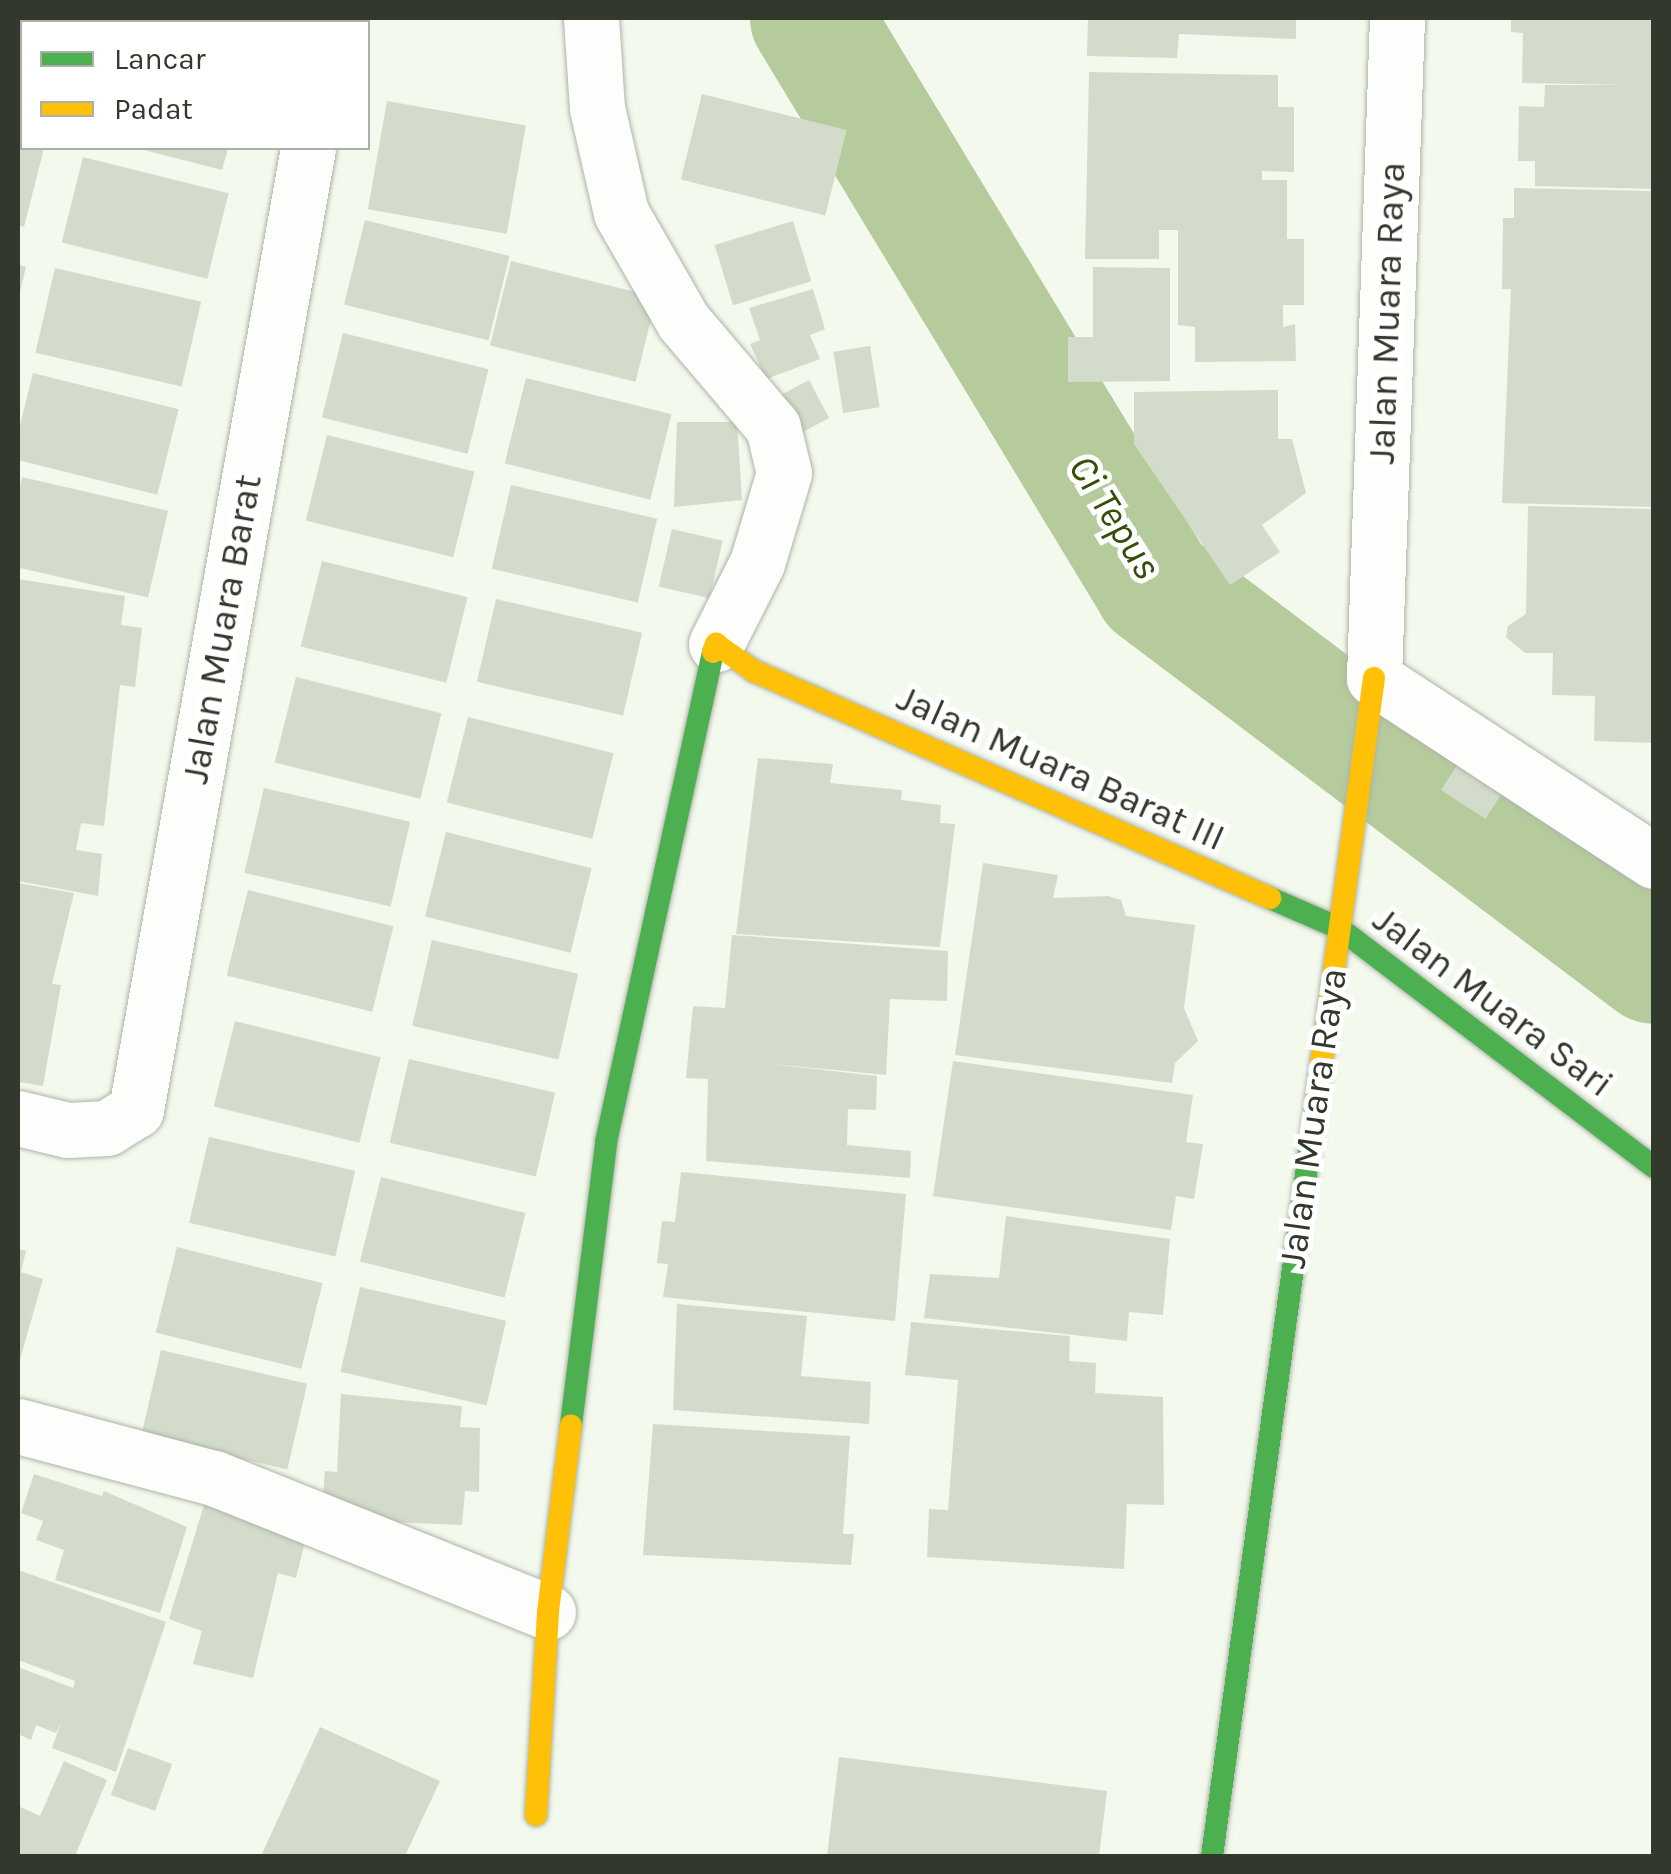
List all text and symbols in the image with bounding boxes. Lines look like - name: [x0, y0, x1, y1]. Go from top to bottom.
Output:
- legend: [20, 20, 370, 150]
- text: Lancar: [114, 41, 206, 77]
- text: Padat: [114, 91, 193, 127]
- street label: Jalan Muara Raya: [1359, 161, 1415, 465]
- water label: Ci Tepus: [1058, 446, 1172, 588]
- street label: Jalan Muara Barat: [172, 471, 272, 787]
- street label: Jalan Muara Barat III: [890, 675, 1232, 861]
- street label: Jalan Muara Sari: [1364, 897, 1622, 1107]
- street label: Jalan Muara Raya: [1269, 965, 1357, 1271]

